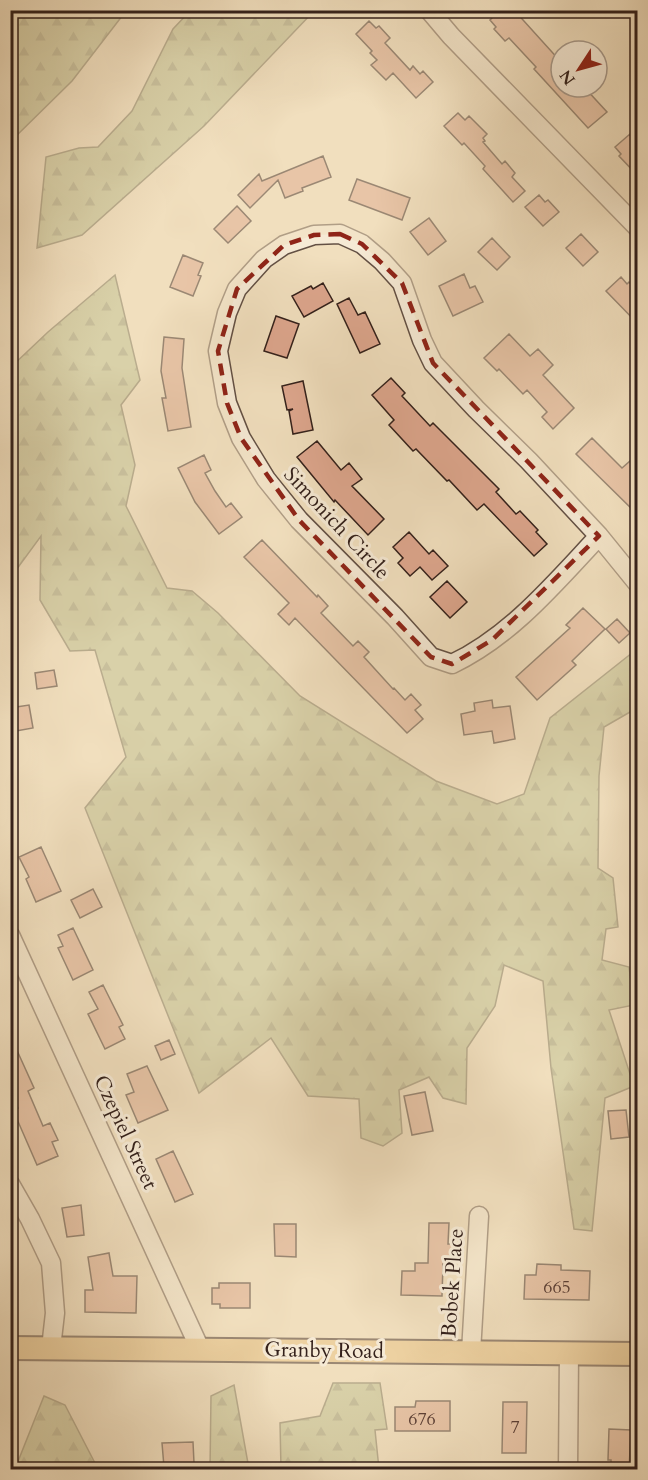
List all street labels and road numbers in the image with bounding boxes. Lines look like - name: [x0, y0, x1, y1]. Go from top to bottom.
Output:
- street label: Simonich Circle: [277, 461, 396, 586]
- street label: Czepiel Street: [86, 1070, 165, 1194]
- street label: Bobek Place: [434, 1228, 471, 1339]
- street label: Granby Road: [264, 1335, 384, 1366]

